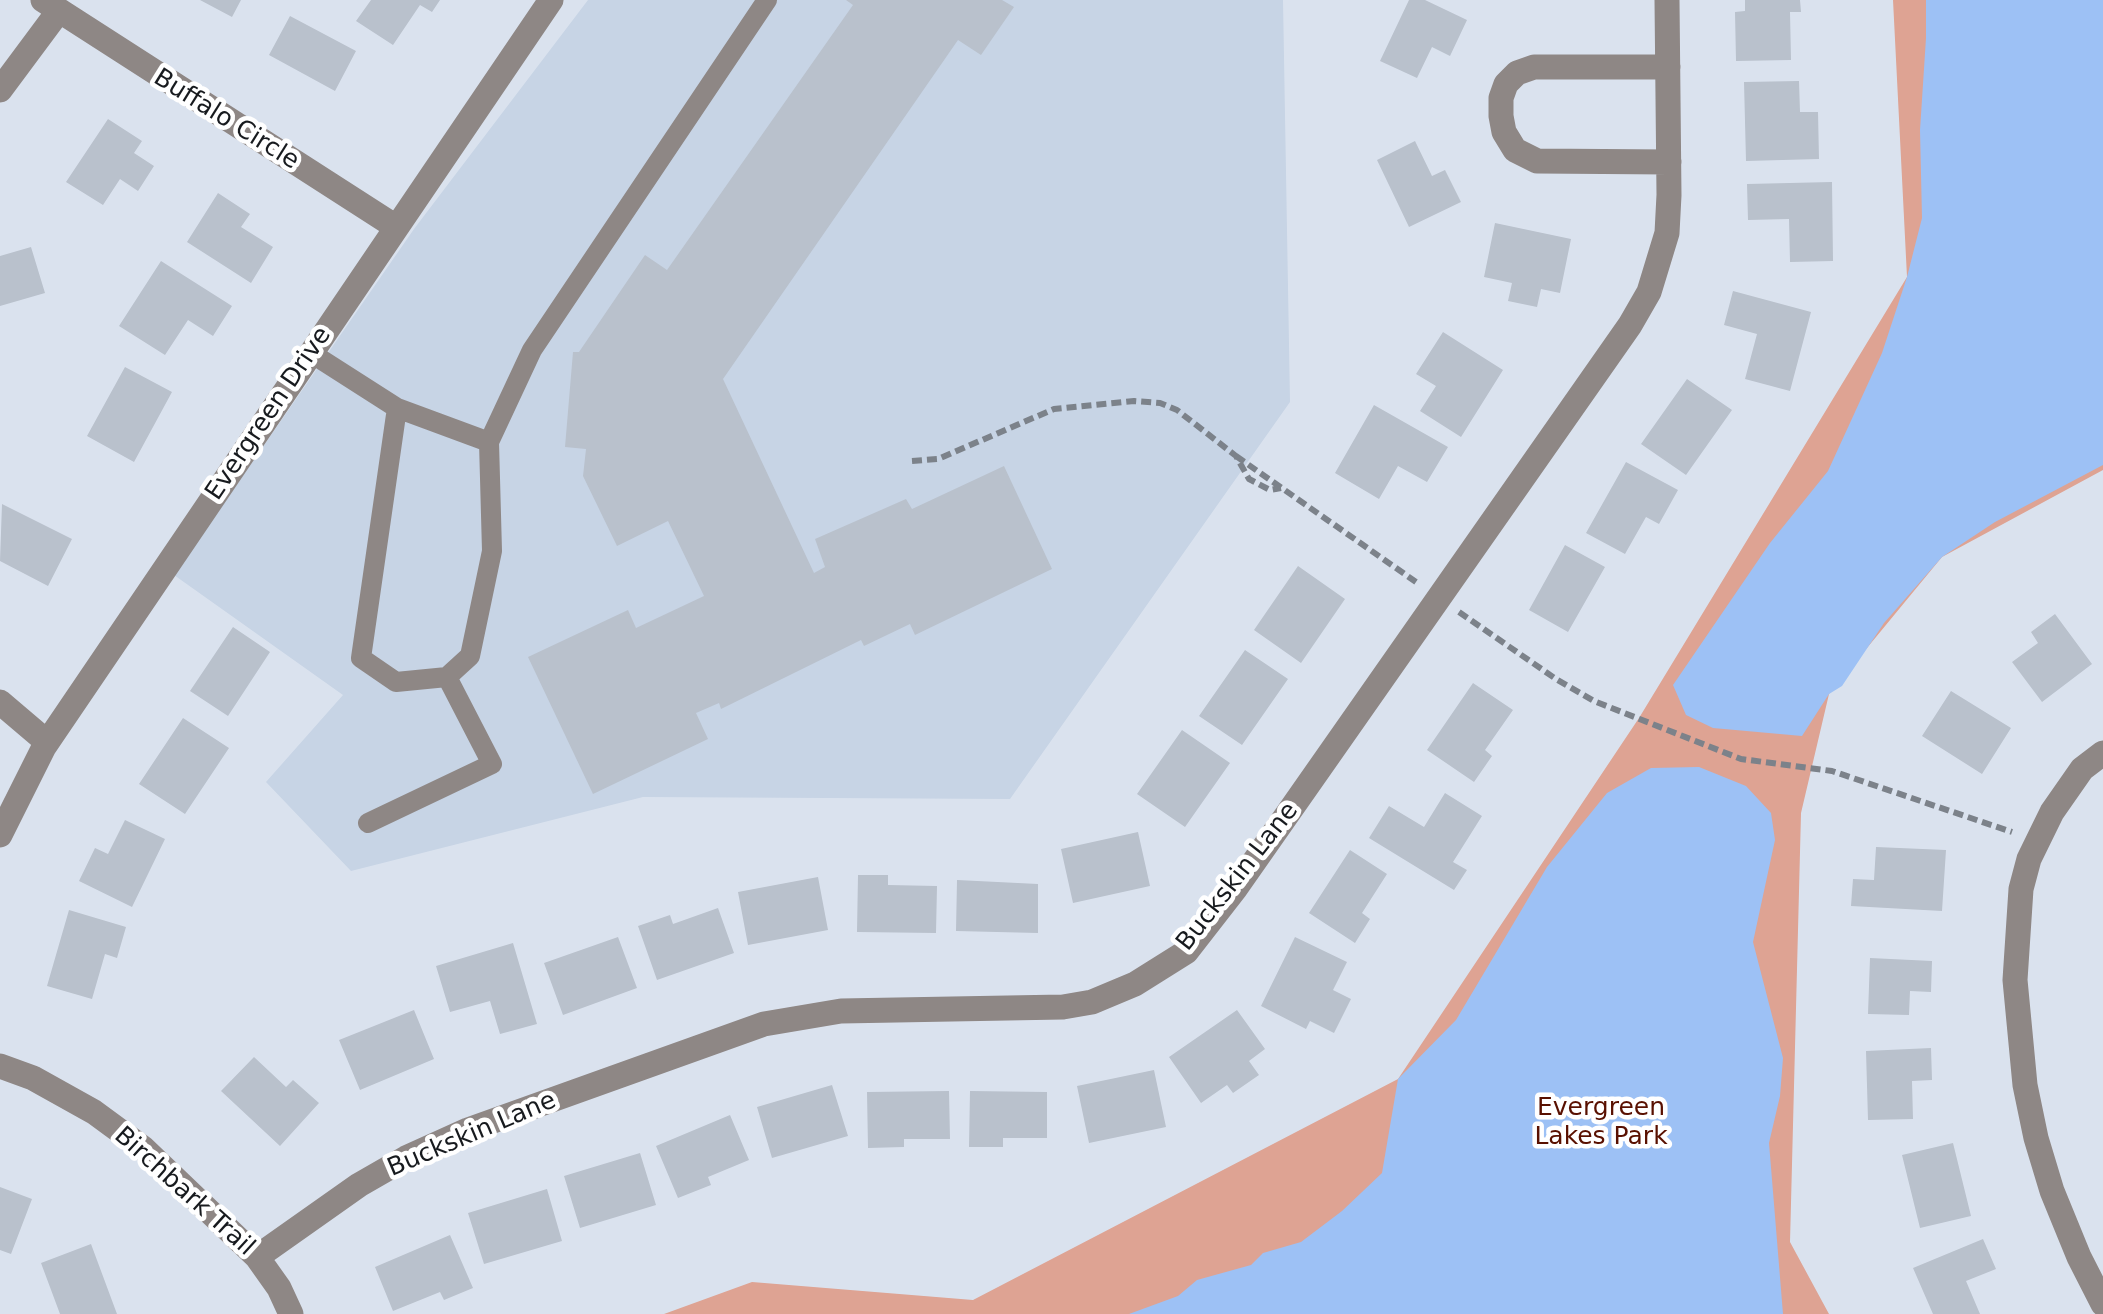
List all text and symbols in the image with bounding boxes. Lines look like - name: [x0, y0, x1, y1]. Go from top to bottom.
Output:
- street label: Buffalo Circle: [148, 63, 304, 177]
- street label: Evergreen Drive: [200, 322, 338, 506]
- street label: Buckskin Lane: [1171, 797, 1305, 957]
- street label: Buckskin Lane: [383, 1086, 561, 1184]
- park label: Evergreen Lakes Park: [1534, 1093, 1668, 1152]
- street label: Birchbark Trail: [108, 1121, 260, 1263]

